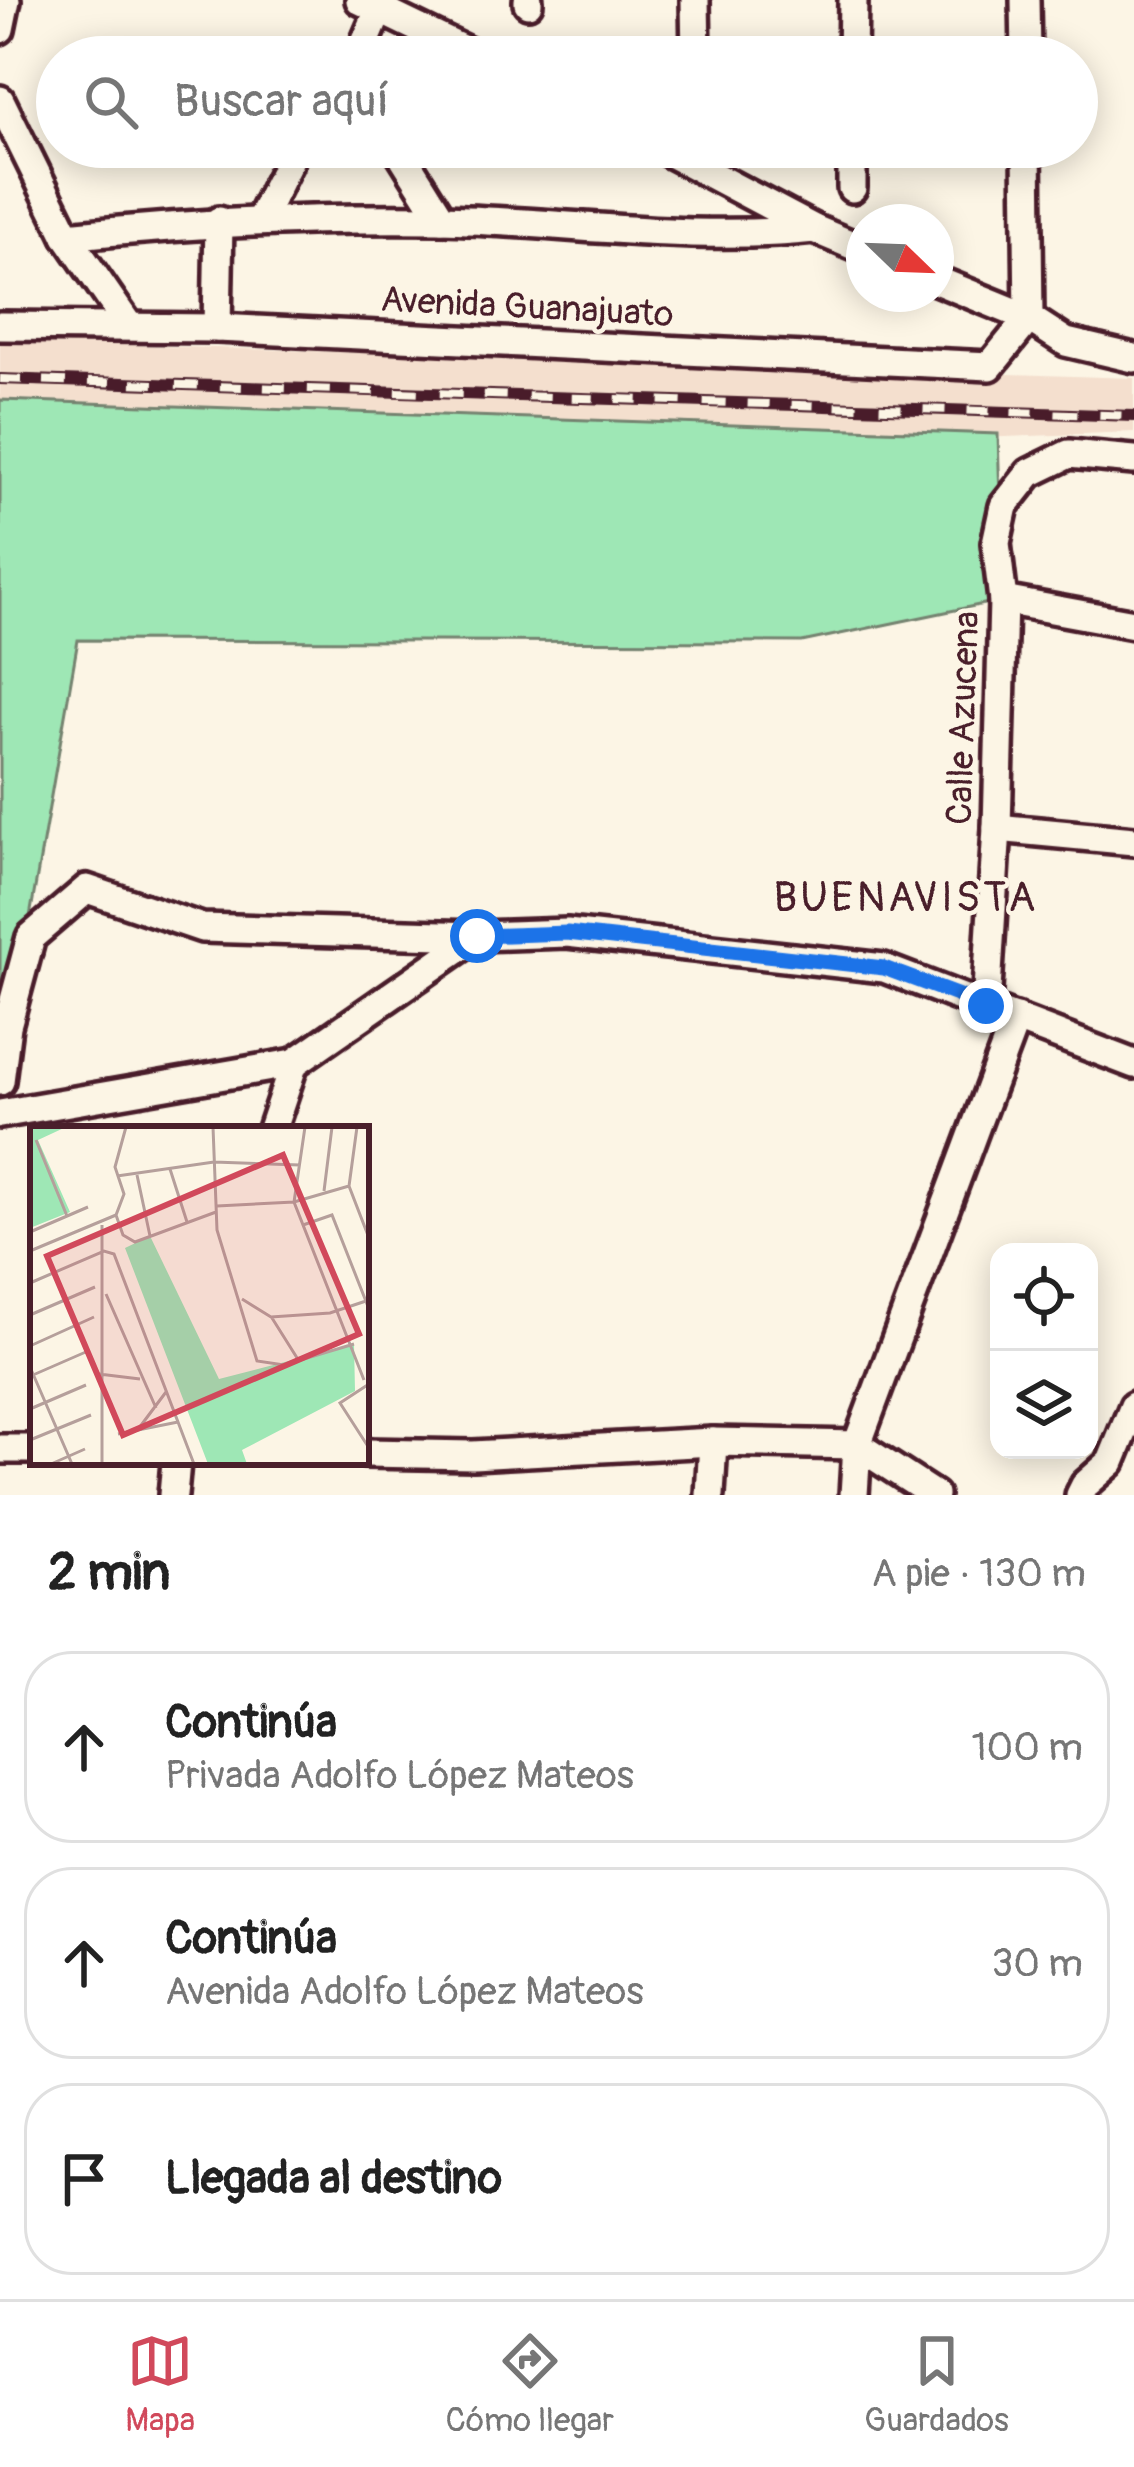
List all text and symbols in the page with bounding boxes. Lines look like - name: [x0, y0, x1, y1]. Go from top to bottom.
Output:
- search box: [36, 36, 1098, 168]
- icon: search: [78, 69, 144, 135]
- text: Buscar aquí: [174, 74, 389, 130]
- north arrow: [846, 204, 954, 312]
- street label: Avenida Guanajuato: [379, 277, 675, 337]
- street label: Calle Azucena: [937, 610, 989, 826]
- district label: BUENAVISTA: [773, 872, 1039, 924]
- route start: [450, 909, 504, 963]
- route end: [959, 979, 1013, 1033]
- inset map: [30, 1126, 369, 1465]
- map controls: [990, 1243, 1098, 1459]
- button: locate: [990, 1243, 1098, 1351]
- button: layers: [990, 1351, 1098, 1459]
- text: 2 min: [48, 1541, 170, 1605]
- text: A pie · 130 m: [871, 1549, 1086, 1598]
- text: Continúa: [165, 1695, 337, 1751]
- icon: ahead: [51, 1714, 117, 1780]
- text: 100 m: [971, 1723, 1083, 1772]
- text: Privada Adolfo López Mateos: [165, 1751, 634, 1800]
- text: Continúa: [165, 1911, 337, 1967]
- icon: ahead: [51, 1930, 117, 1996]
- text: 30 m: [992, 1939, 1083, 1988]
- text: Avenida Adolfo López Mateos: [165, 1967, 644, 2016]
- icon: arrive: [51, 2146, 117, 2212]
- text: Llegada al destino: [165, 2151, 502, 2207]
- tab: Mapa: [125, 2328, 195, 2441]
- tab: Cómo llegar: [446, 2328, 614, 2441]
- tab: Guardados: [864, 2328, 1009, 2441]

